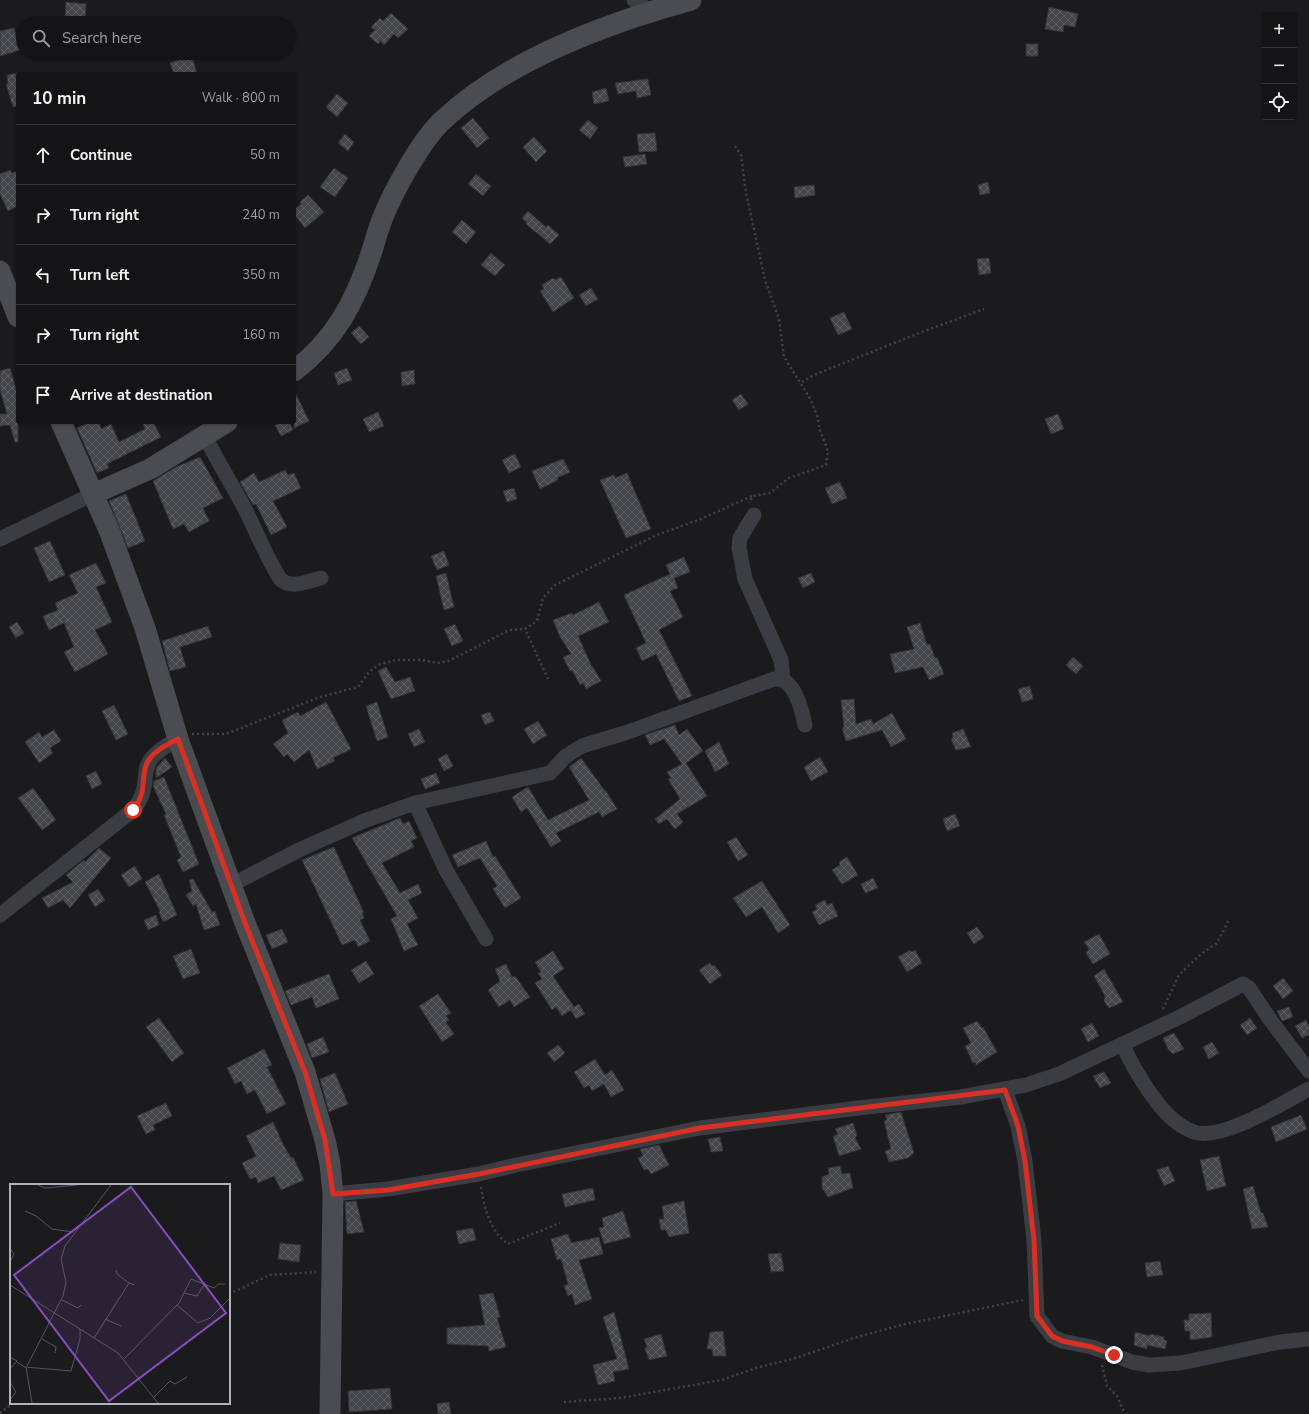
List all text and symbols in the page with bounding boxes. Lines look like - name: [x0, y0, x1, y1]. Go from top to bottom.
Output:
- map controls: [1261, 12, 1297, 120]
- button: +: [1261, 12, 1297, 48]
- search box: [16, 16, 296, 60]
- icon: search: [30, 27, 52, 49]
- text: Search here: [62, 28, 142, 48]
- button: −: [1261, 48, 1297, 84]
- button: locate: [1261, 84, 1297, 120]
- text: 10 min: [32, 87, 86, 110]
- text: Walk · 800 m: [202, 89, 280, 107]
- icon: ahead: [32, 144, 54, 166]
- text: Continue: [70, 145, 132, 165]
- text: 50 m: [250, 146, 280, 164]
- icon: right: [32, 204, 54, 226]
- text: Turn right: [70, 205, 139, 225]
- text: 240 m: [242, 206, 280, 224]
- icon: left: [32, 264, 54, 286]
- text: Turn left: [70, 265, 129, 285]
- text: 350 m: [242, 266, 280, 284]
- icon: right: [32, 324, 54, 346]
- text: Turn right: [70, 325, 139, 345]
- text: 160 m: [242, 326, 280, 344]
- icon: arrive: [32, 384, 54, 406]
- text: Arrive at destination: [70, 385, 213, 405]
- route start: [124, 801, 142, 819]
- inset map: [10, 1184, 230, 1404]
- route end: [1105, 1346, 1123, 1364]

